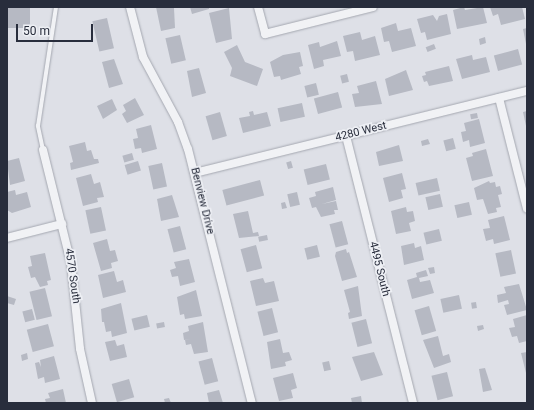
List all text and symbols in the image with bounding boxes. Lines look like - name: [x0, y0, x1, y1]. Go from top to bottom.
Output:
- scale bar: [18, 16, 95, 42]
- text: 50 m: [23, 24, 50, 38]
- street label: 4280 West: [334, 119, 388, 145]
- street label: Benview Drive: [187, 166, 217, 236]
- street label: 4495 South: [366, 240, 392, 298]
- street label: 4570 South: [62, 247, 82, 305]

